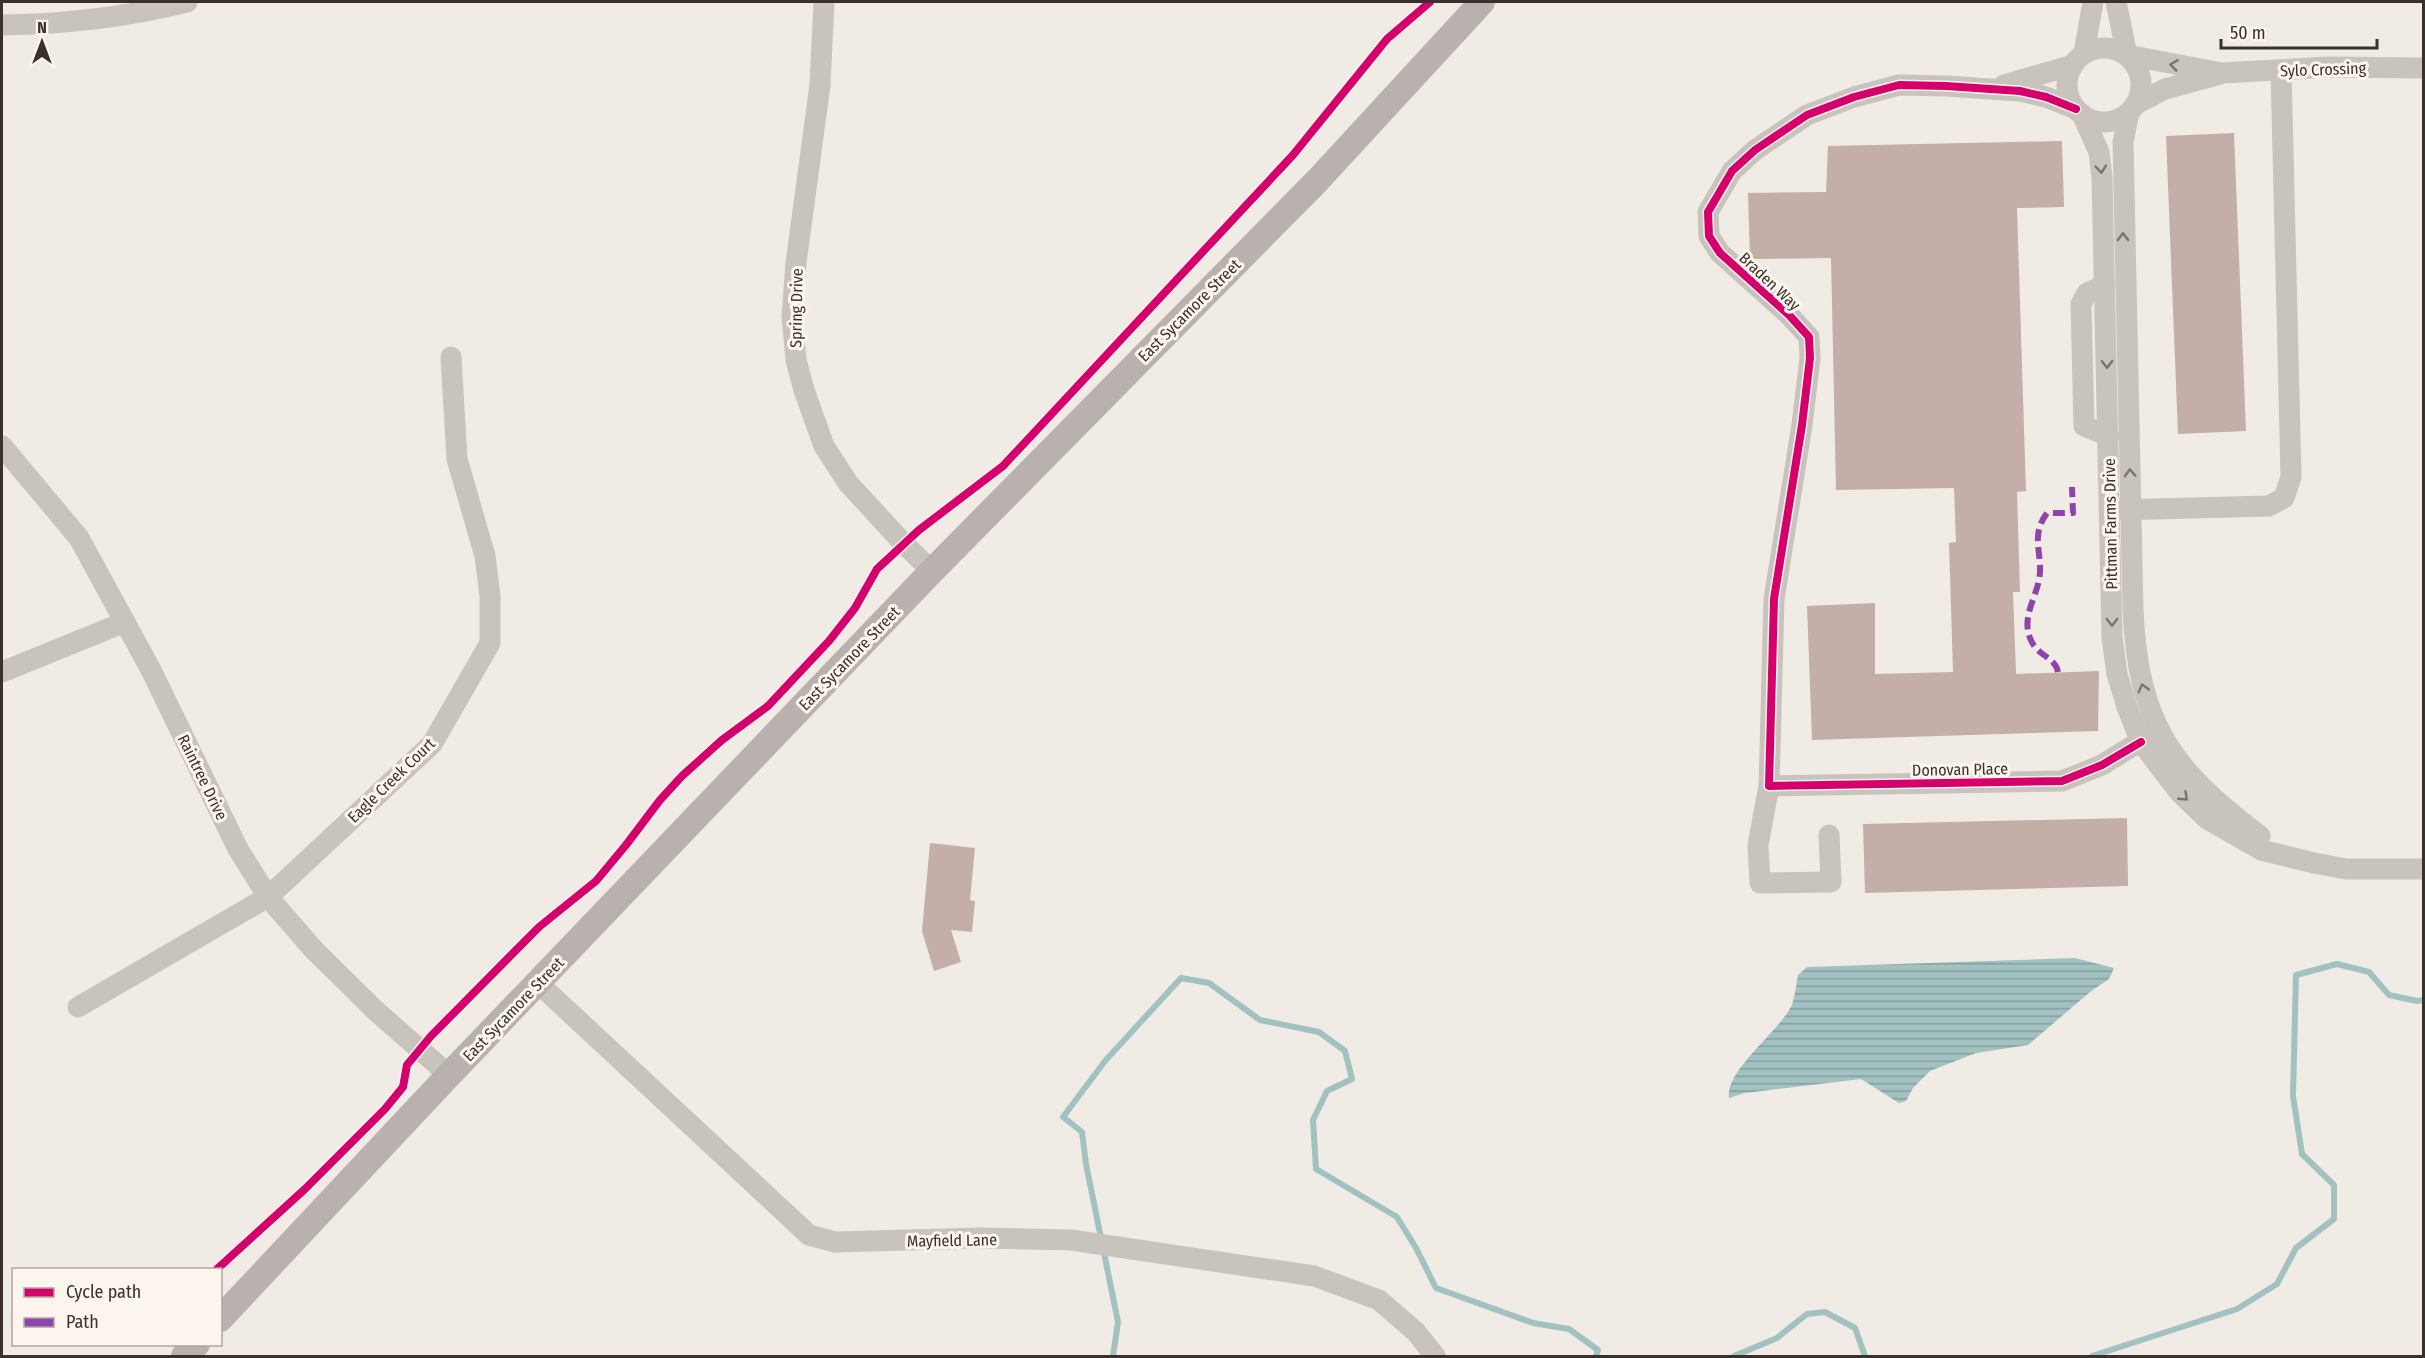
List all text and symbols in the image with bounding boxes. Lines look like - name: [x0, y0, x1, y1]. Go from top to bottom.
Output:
- north arrow: [12, 12, 72, 72]
- scale bar: [2221, 12, 2377, 50]
- text: N: [37, 18, 47, 37]
- text: 50 m: [2230, 22, 2266, 44]
- street label: Sylo Crossing: [2280, 58, 2367, 80]
- one-way arrow: [2170, 60, 2179, 72]
- one-way arrow: [2094, 164, 2107, 174]
- one-way arrow: [2117, 232, 2130, 241]
- street label: Braden Way: [1735, 248, 1805, 315]
- street label: East Sycamore Street: [1134, 255, 1245, 366]
- street label: Spring Drive: [786, 268, 807, 348]
- one-way arrow: [2100, 359, 2113, 368]
- street label: Pittman Farms Drive: [2100, 458, 2121, 590]
- one-way arrow: [2123, 469, 2136, 478]
- street label: East Sycamore Street: [795, 602, 904, 714]
- one-way arrow: [2105, 617, 2118, 626]
- one-way arrow: [2138, 684, 2151, 694]
- street label: Raintree Drive: [174, 731, 231, 823]
- street label: Eagle Creek Court: [344, 733, 439, 827]
- street label: Donovan Place: [1912, 759, 2008, 780]
- one-way arrow: [2178, 790, 2188, 801]
- street label: East Sycamore Street: [459, 953, 568, 1065]
- street label: Mayfield Lane: [907, 1230, 997, 1251]
- legend: [12, 1268, 222, 1346]
- text: Cycle path: [66, 1281, 141, 1303]
- text: Path: [66, 1311, 99, 1333]

